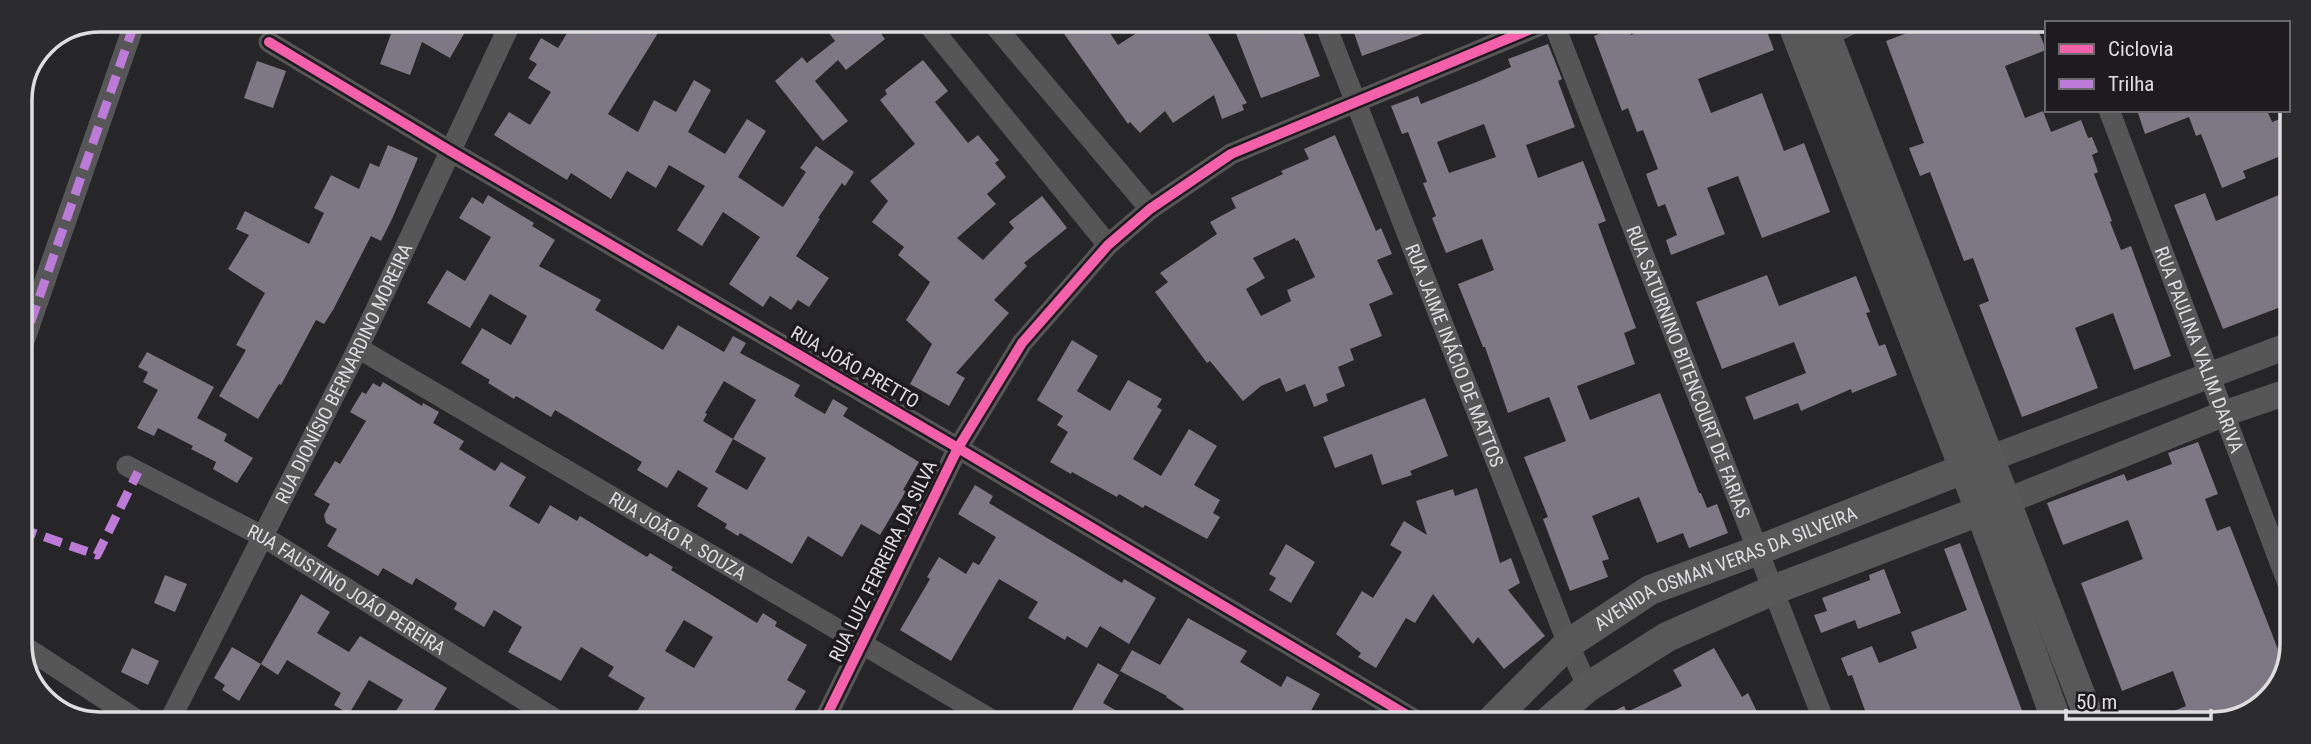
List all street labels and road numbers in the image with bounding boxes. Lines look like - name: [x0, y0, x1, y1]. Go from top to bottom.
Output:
- street label: RUA SATURNINO BITENCOURT DE FARIAS: [1622, 222, 1756, 521]
- street label: RUA DIONÍSIO BERNARDINO MOREIRA: [270, 239, 417, 507]
- street label: RUA JAIME INÁCIO DE MATTOS: [1401, 240, 1509, 470]
- street label: RUA PAULINA VALIM DARIVA: [2150, 243, 2249, 456]
- street label: RUA JOÃO PRETTO: [787, 321, 923, 413]
- street label: RUA LUIZ FERREIRA DA SILVA: [824, 456, 942, 666]
- street label: RUA JOÃO R. SOUZA: [605, 487, 751, 585]
- street label: AVENIDA OSMAN VERAS DA SILVEIRA: [1589, 501, 1860, 635]
- street label: RUA FAUSTINO JOÃO PEREIRA: [244, 519, 450, 660]

